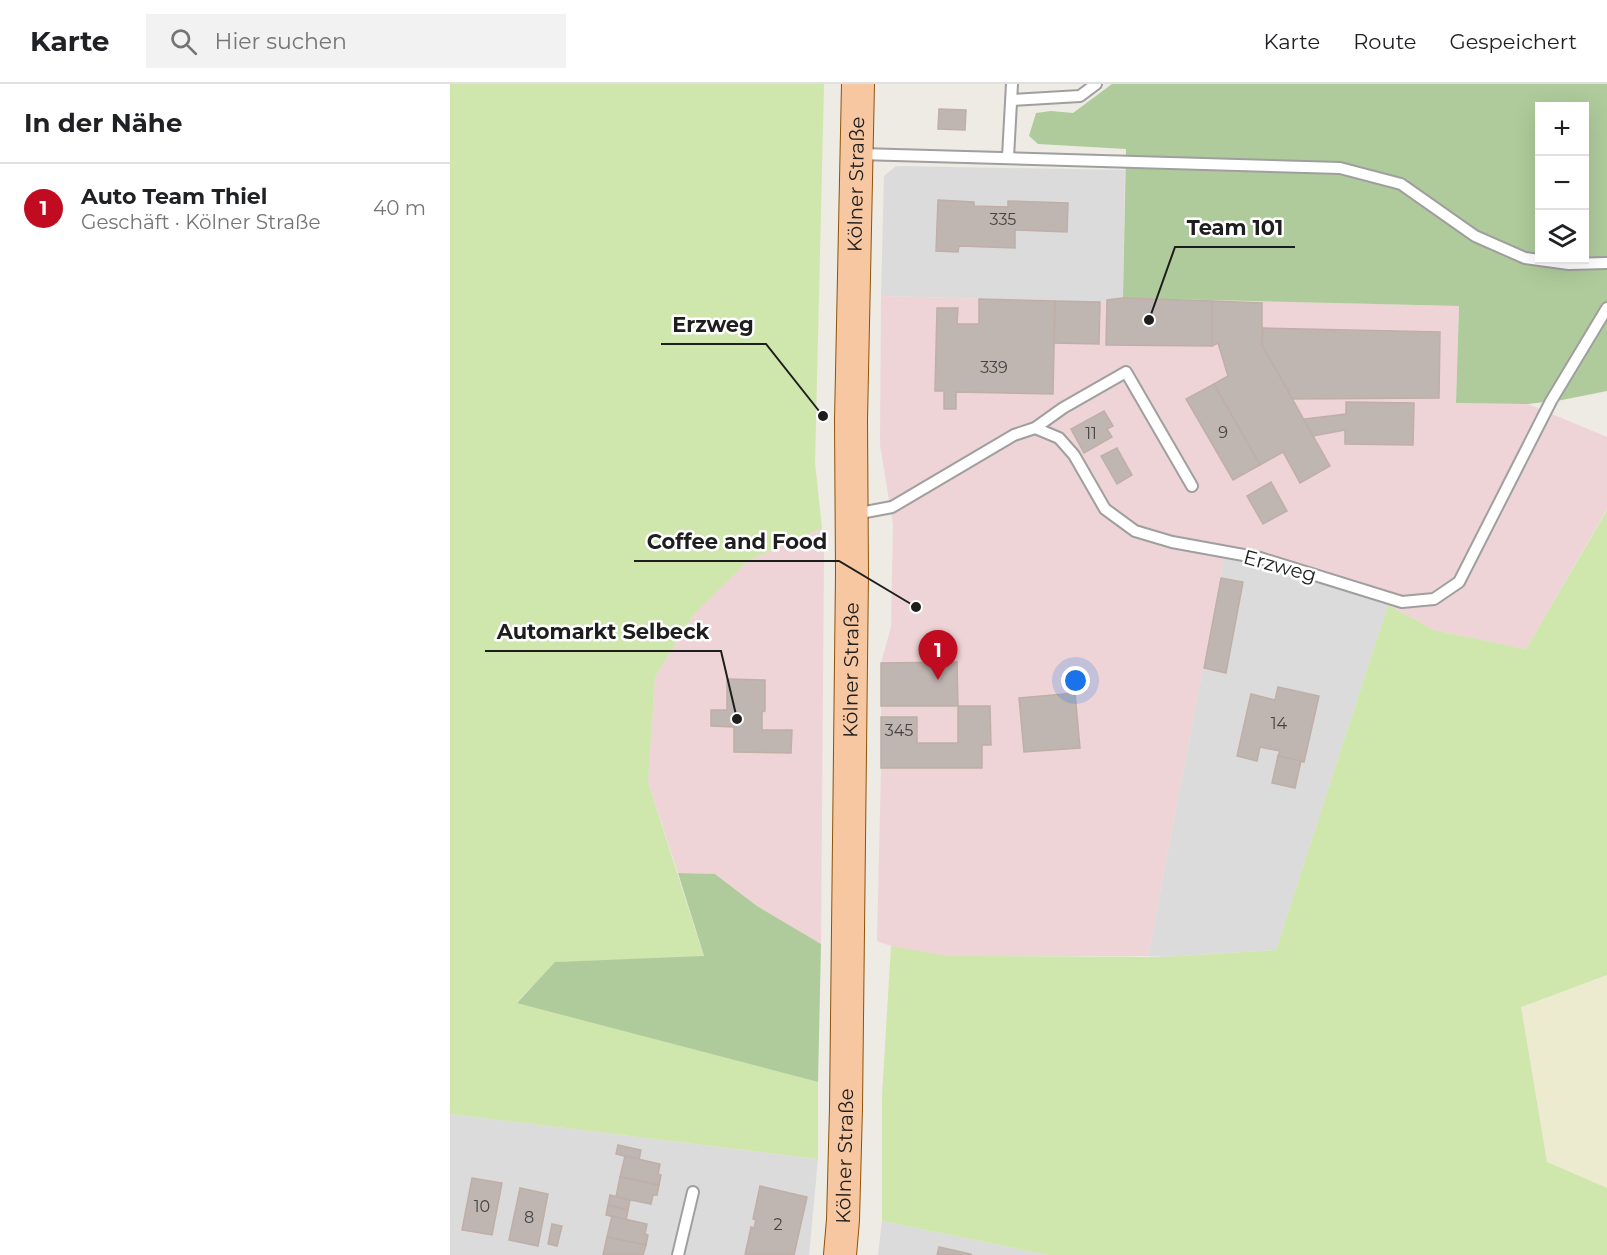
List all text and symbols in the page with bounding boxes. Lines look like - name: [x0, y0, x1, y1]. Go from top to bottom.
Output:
- search box: [146, 14, 566, 68]
- text: Karte: [30, 24, 110, 58]
- icon: search: [167, 25, 200, 58]
- text: Hier suchen: [215, 28, 347, 55]
- text: Karte: [1264, 29, 1320, 54]
- text: Route: [1353, 29, 1416, 54]
- text: Gespeichert: [1449, 29, 1577, 54]
- map controls: [1535, 102, 1589, 264]
- button: +: [1535, 102, 1589, 156]
- text: In der Nähe: [24, 107, 182, 139]
- street label: Kölner Straße: [843, 116, 869, 252]
- button: −: [1535, 156, 1589, 210]
- text: Auto Team Thiel: [81, 183, 267, 210]
- text: 1: [40, 196, 47, 220]
- text: 40 m: [373, 196, 426, 220]
- callout: Team 101: [1175, 208, 1295, 247]
- text: Geschäft · Kölner Straße: [81, 210, 321, 234]
- house number: 335: [990, 210, 1016, 229]
- button: layers: [1535, 210, 1589, 264]
- text: Team 101: [1187, 215, 1283, 240]
- callout: Erzweg: [661, 305, 766, 344]
- text: Erzweg: [672, 312, 754, 337]
- house number: 339: [980, 358, 1008, 377]
- house number: 9: [1218, 423, 1228, 442]
- house number: 11: [1085, 424, 1097, 443]
- callout: Coffee and Food: [634, 522, 839, 561]
- text: Coffee and Food: [647, 529, 827, 554]
- street label: Erzweg: [1241, 545, 1319, 587]
- street label: Kölner Straße: [838, 602, 864, 738]
- callout: Automarkt Selbeck: [485, 612, 721, 651]
- text: Automarkt Selbeck: [496, 619, 709, 644]
- pin: 1: [918, 630, 958, 680]
- your location: [1061, 666, 1090, 695]
- house number: 14: [1271, 714, 1288, 733]
- house number: 345: [885, 721, 913, 740]
- street label: Kölner Straße: [831, 1088, 858, 1224]
- house number: 10: [474, 1197, 490, 1216]
- house number: 8: [524, 1208, 534, 1227]
- house number: 2: [773, 1215, 783, 1234]

